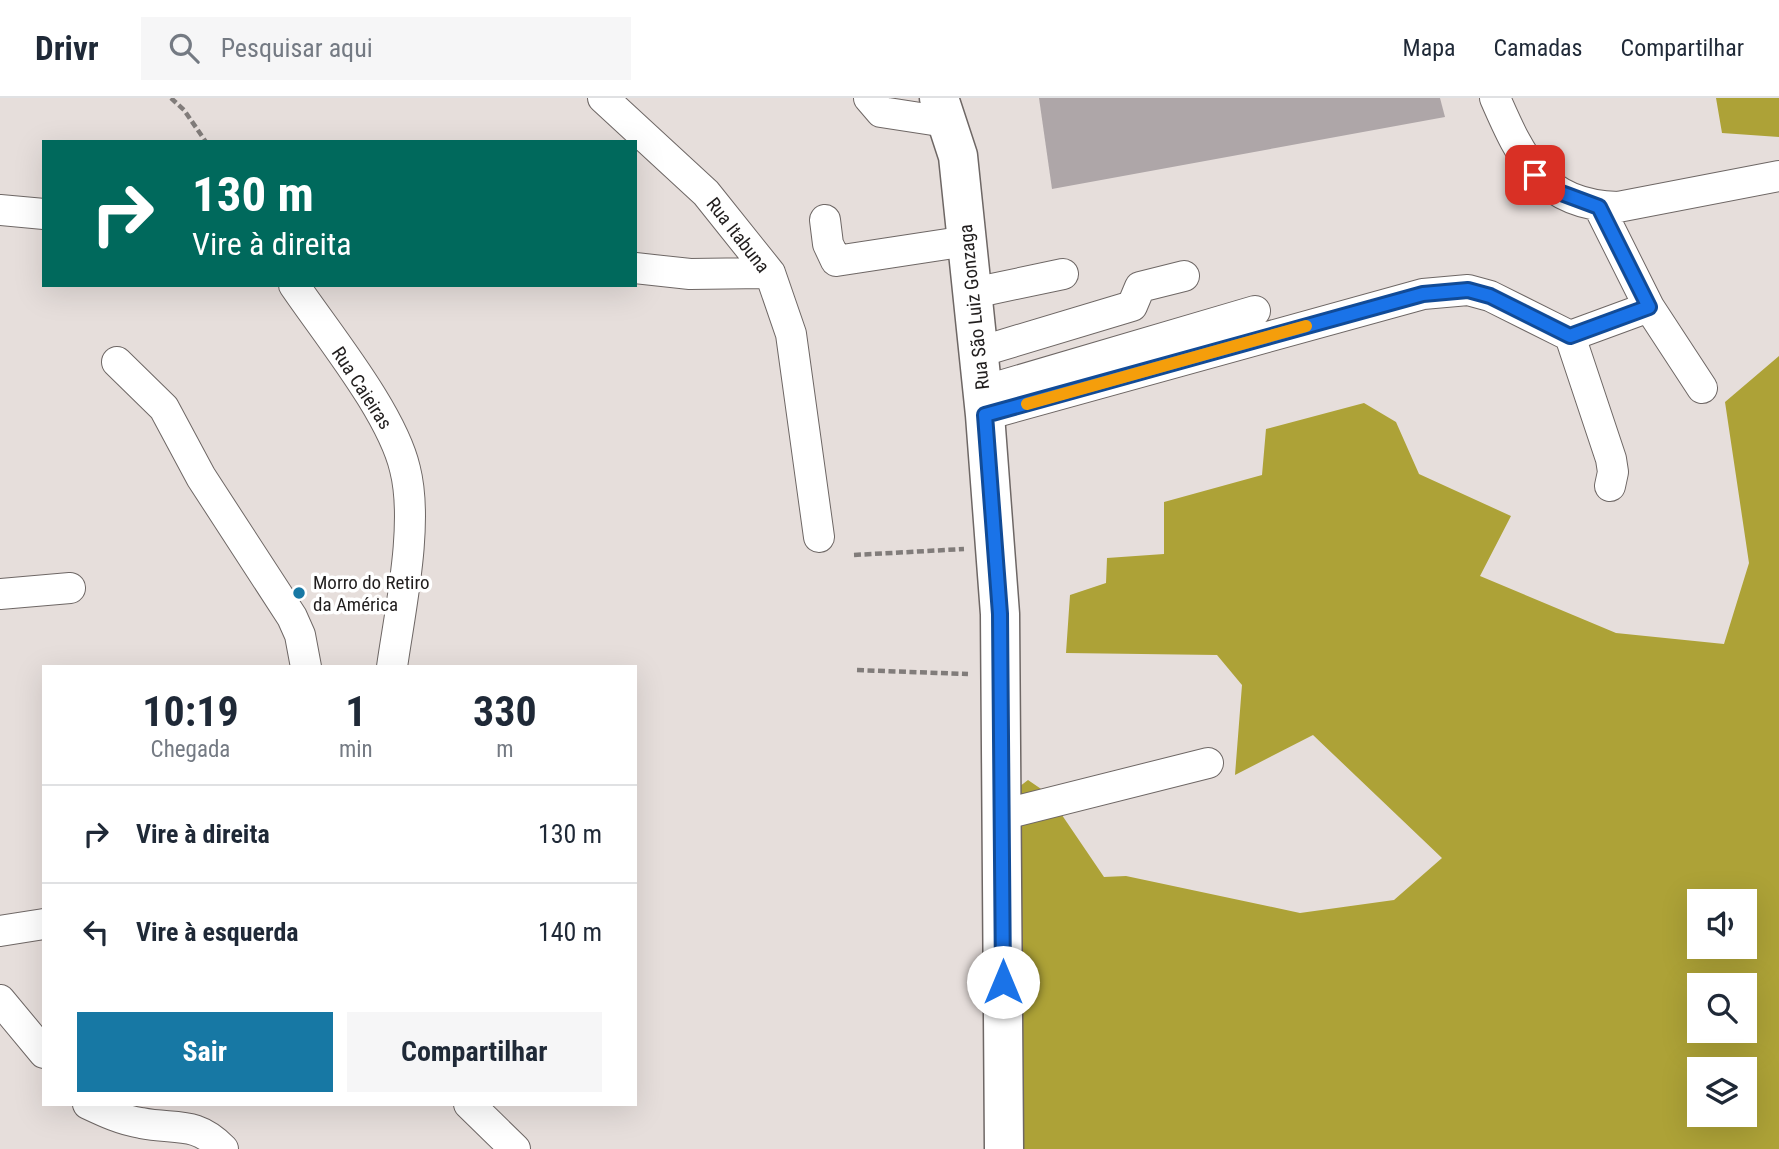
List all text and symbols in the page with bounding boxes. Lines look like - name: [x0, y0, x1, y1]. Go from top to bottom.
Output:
- search box: [141, 17, 631, 80]
- text: Drivr: [35, 29, 99, 68]
- icon: search: [165, 29, 203, 67]
- text: Pesquisar aqui: [221, 33, 373, 63]
- text: Mapa: [1403, 34, 1456, 62]
- text: Camadas: [1494, 34, 1583, 62]
- text: Compartilhar: [1621, 34, 1744, 62]
- pin: [1505, 145, 1565, 205]
- icon: arrive: [1516, 156, 1554, 194]
- text: 130 m: [192, 166, 314, 223]
- icon: right: [77, 168, 168, 259]
- street label: Rua Itabuna: [702, 193, 774, 277]
- street label: Rua São Luiz Gonzaga: [954, 223, 994, 391]
- text: Vire à direita: [192, 225, 352, 263]
- street label: Rua Caieiras: [327, 343, 397, 433]
- place label: Morro do Retiro da América: [313, 571, 430, 616]
- marker: Morro do Retiro da América: [291, 585, 307, 601]
- text: 10:19: [142, 687, 239, 736]
- text: 1: [345, 687, 366, 736]
- text: 330: [473, 687, 537, 736]
- text: Chegada: [151, 736, 230, 763]
- text: min: [339, 736, 373, 763]
- text: m: [496, 736, 513, 763]
- icon: right: [77, 815, 115, 853]
- text: Vire à direita: [136, 819, 270, 849]
- text: 130 m: [538, 819, 602, 849]
- map controls: [1687, 889, 1757, 1127]
- button: sound: [1687, 889, 1757, 959]
- icon: left: [77, 913, 115, 951]
- text: Vire à esquerda: [136, 917, 299, 947]
- text: 140 m: [538, 917, 602, 947]
- position arrow: [966, 945, 1040, 1019]
- button: search: [1687, 973, 1757, 1043]
- button: Sair: [77, 1012, 333, 1092]
- button: Compartilhar: [347, 1012, 602, 1092]
- button: layers: [1687, 1057, 1757, 1127]

